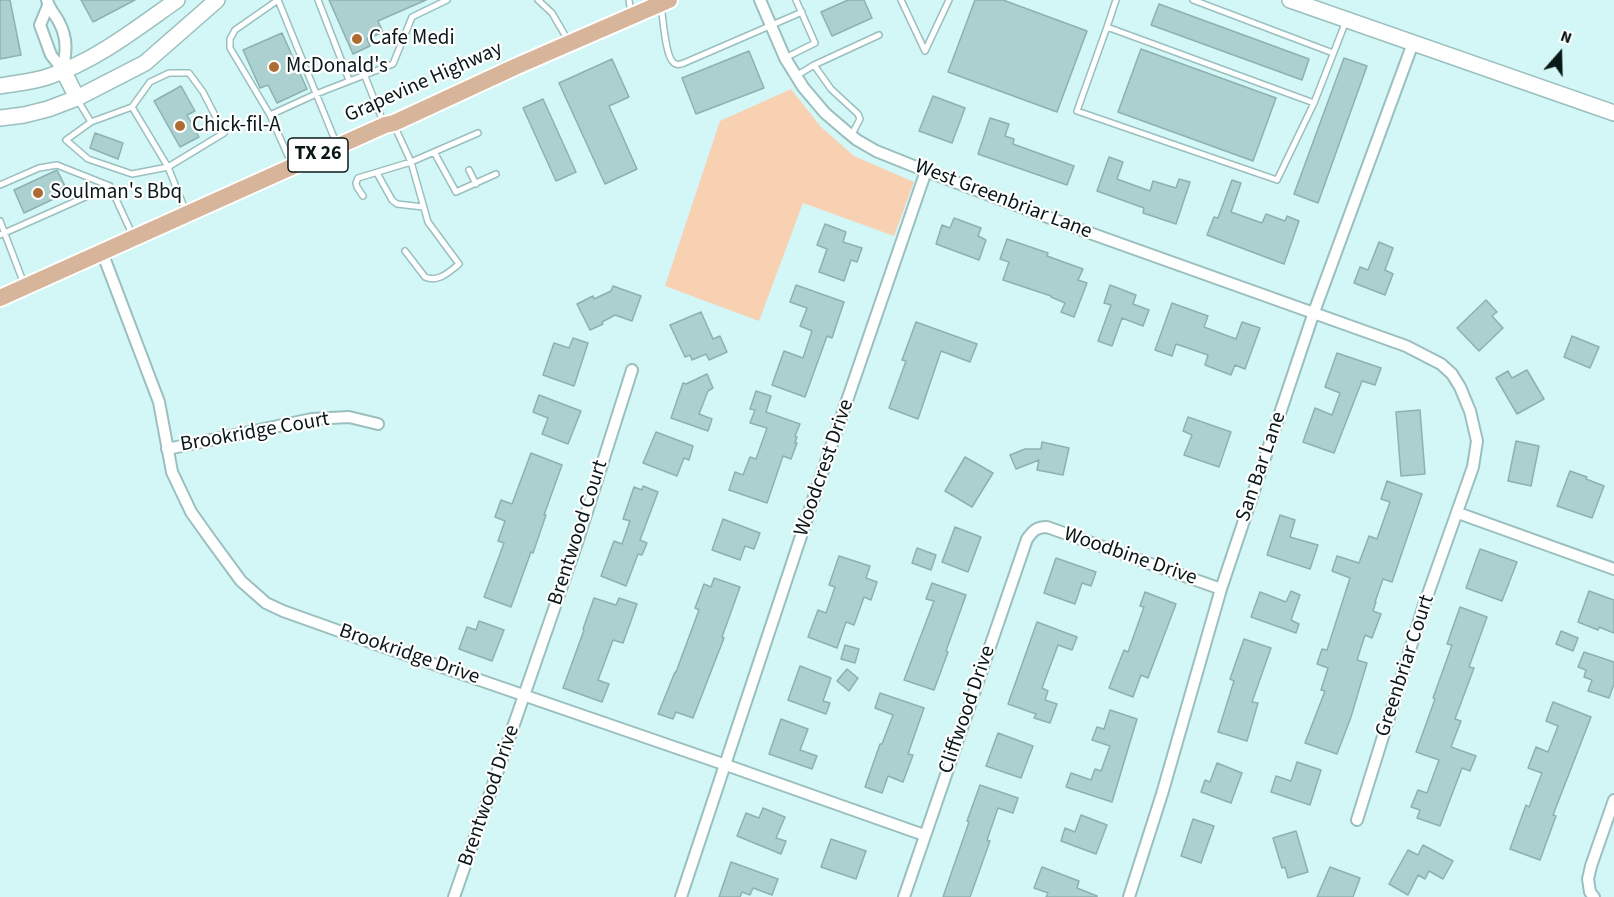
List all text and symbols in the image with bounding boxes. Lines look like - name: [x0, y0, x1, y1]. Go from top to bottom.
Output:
- north arrow: [1530, 24, 1590, 84]
- text: N: [1557, 25, 1575, 49]
- place label: Cafe Medi: [369, 26, 455, 52]
- marker: Cafe Medi: [350, 32, 364, 46]
- street label: Grapevine Highway: [341, 37, 507, 129]
- place label: McDonald's: [286, 54, 388, 80]
- marker: McDonald's: [267, 60, 281, 74]
- place label: Chick-fil-A: [192, 113, 281, 139]
- marker: Chick-fil-A: [173, 119, 187, 133]
- road number: TX 26: [288, 138, 348, 172]
- street label: West Greenbriar Lane: [911, 155, 1095, 245]
- place label: Soulman's Bbq: [50, 180, 182, 206]
- marker: Soulman's Bbq: [31, 186, 45, 200]
- street label: Woodcrest Drive: [790, 396, 860, 540]
- street label: Brookridge Court: [179, 407, 331, 459]
- street label: San Bar Lane: [1231, 409, 1293, 525]
- street label: Brentwood Court: [544, 457, 614, 609]
- street label: Woodbine Drive: [1060, 522, 1200, 592]
- street label: Greenbriar Court: [1371, 592, 1441, 740]
- street label: Brookridge Drive: [335, 619, 483, 691]
- street label: Cliffwood Drive: [934, 643, 1002, 777]
- street label: Brentwood Drive: [454, 722, 526, 870]

